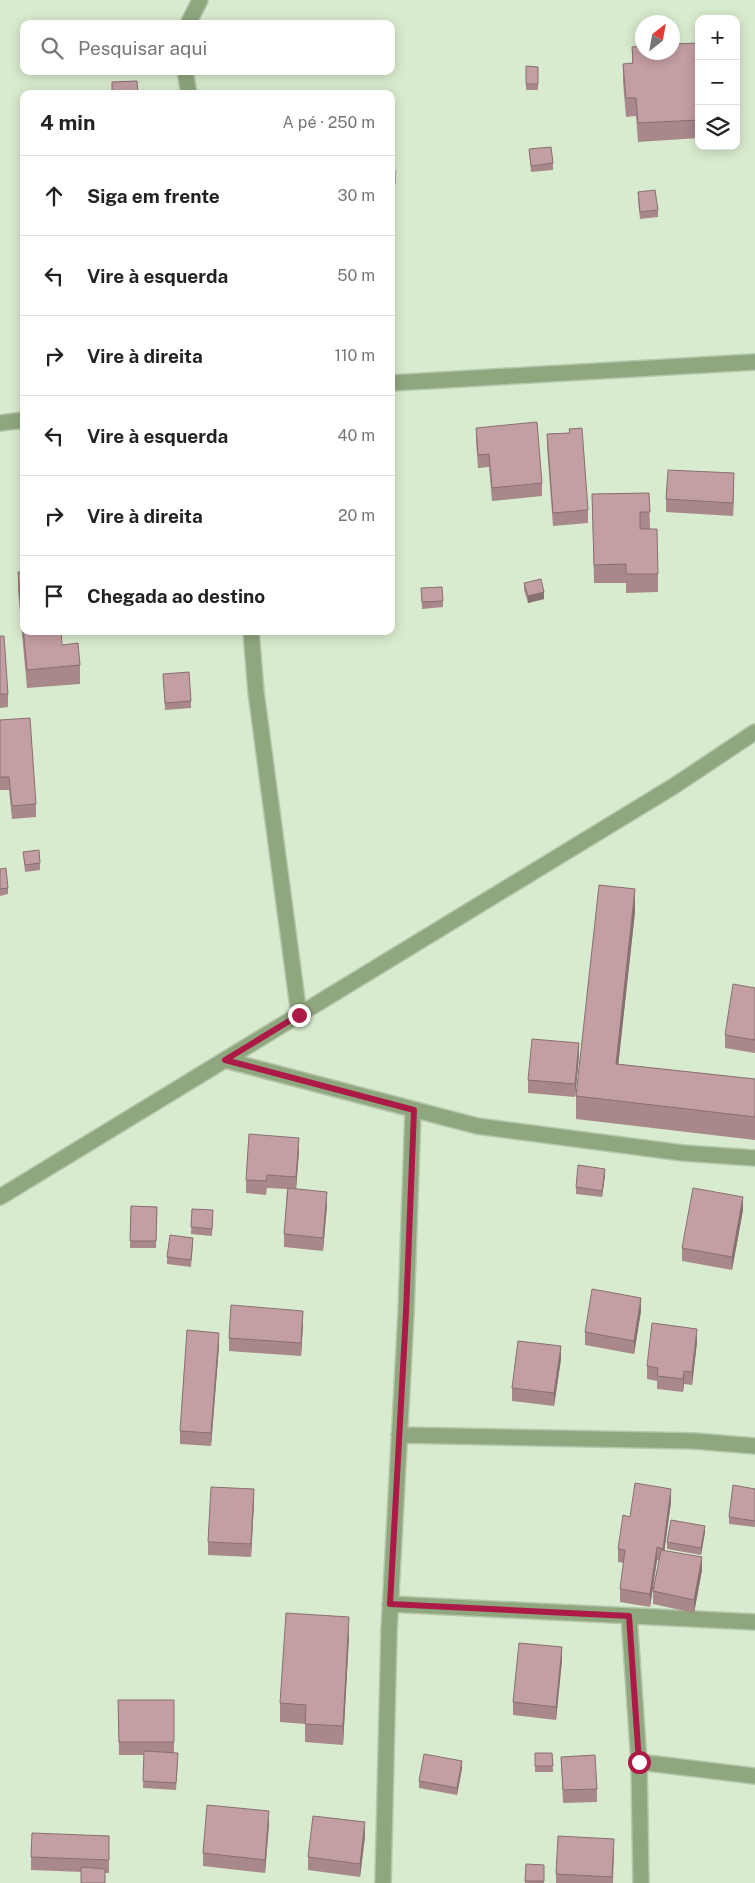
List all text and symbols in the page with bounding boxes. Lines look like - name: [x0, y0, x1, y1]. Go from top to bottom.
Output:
- north arrow: [635, 15, 680, 60]
- map controls: [695, 15, 740, 150]
- button: +: [695, 15, 740, 60]
- search box: [20, 20, 395, 75]
- icon: search: [38, 34, 66, 62]
- text: Pesquisar aqui: [78, 37, 207, 59]
- button: −: [695, 60, 740, 105]
- button: layers: [695, 105, 740, 150]
- text: 4 min: [40, 110, 95, 135]
- text: A pé · 250 m: [283, 113, 375, 132]
- icon: ahead: [40, 182, 68, 210]
- text: Siga em frente: [87, 185, 220, 207]
- text: 30 m: [338, 186, 375, 205]
- icon: left: [40, 262, 68, 290]
- text: Vire à esquerda: [87, 265, 228, 287]
- text: 50 m: [337, 266, 375, 285]
- icon: right: [40, 342, 68, 370]
- text: Vire à direita: [87, 345, 203, 367]
- text: 110 m: [334, 346, 375, 365]
- icon: left: [40, 422, 68, 450]
- text: Vire à esquerda: [87, 425, 228, 447]
- text: 40 m: [337, 426, 375, 445]
- icon: right: [40, 502, 68, 530]
- text: Vire à direita: [87, 505, 203, 527]
- text: 20 m: [338, 506, 375, 525]
- icon: arrive: [40, 582, 68, 610]
- text: Chegada ao destino: [87, 585, 265, 607]
- route end: [288, 1004, 311, 1027]
- route start: [628, 1751, 651, 1774]

